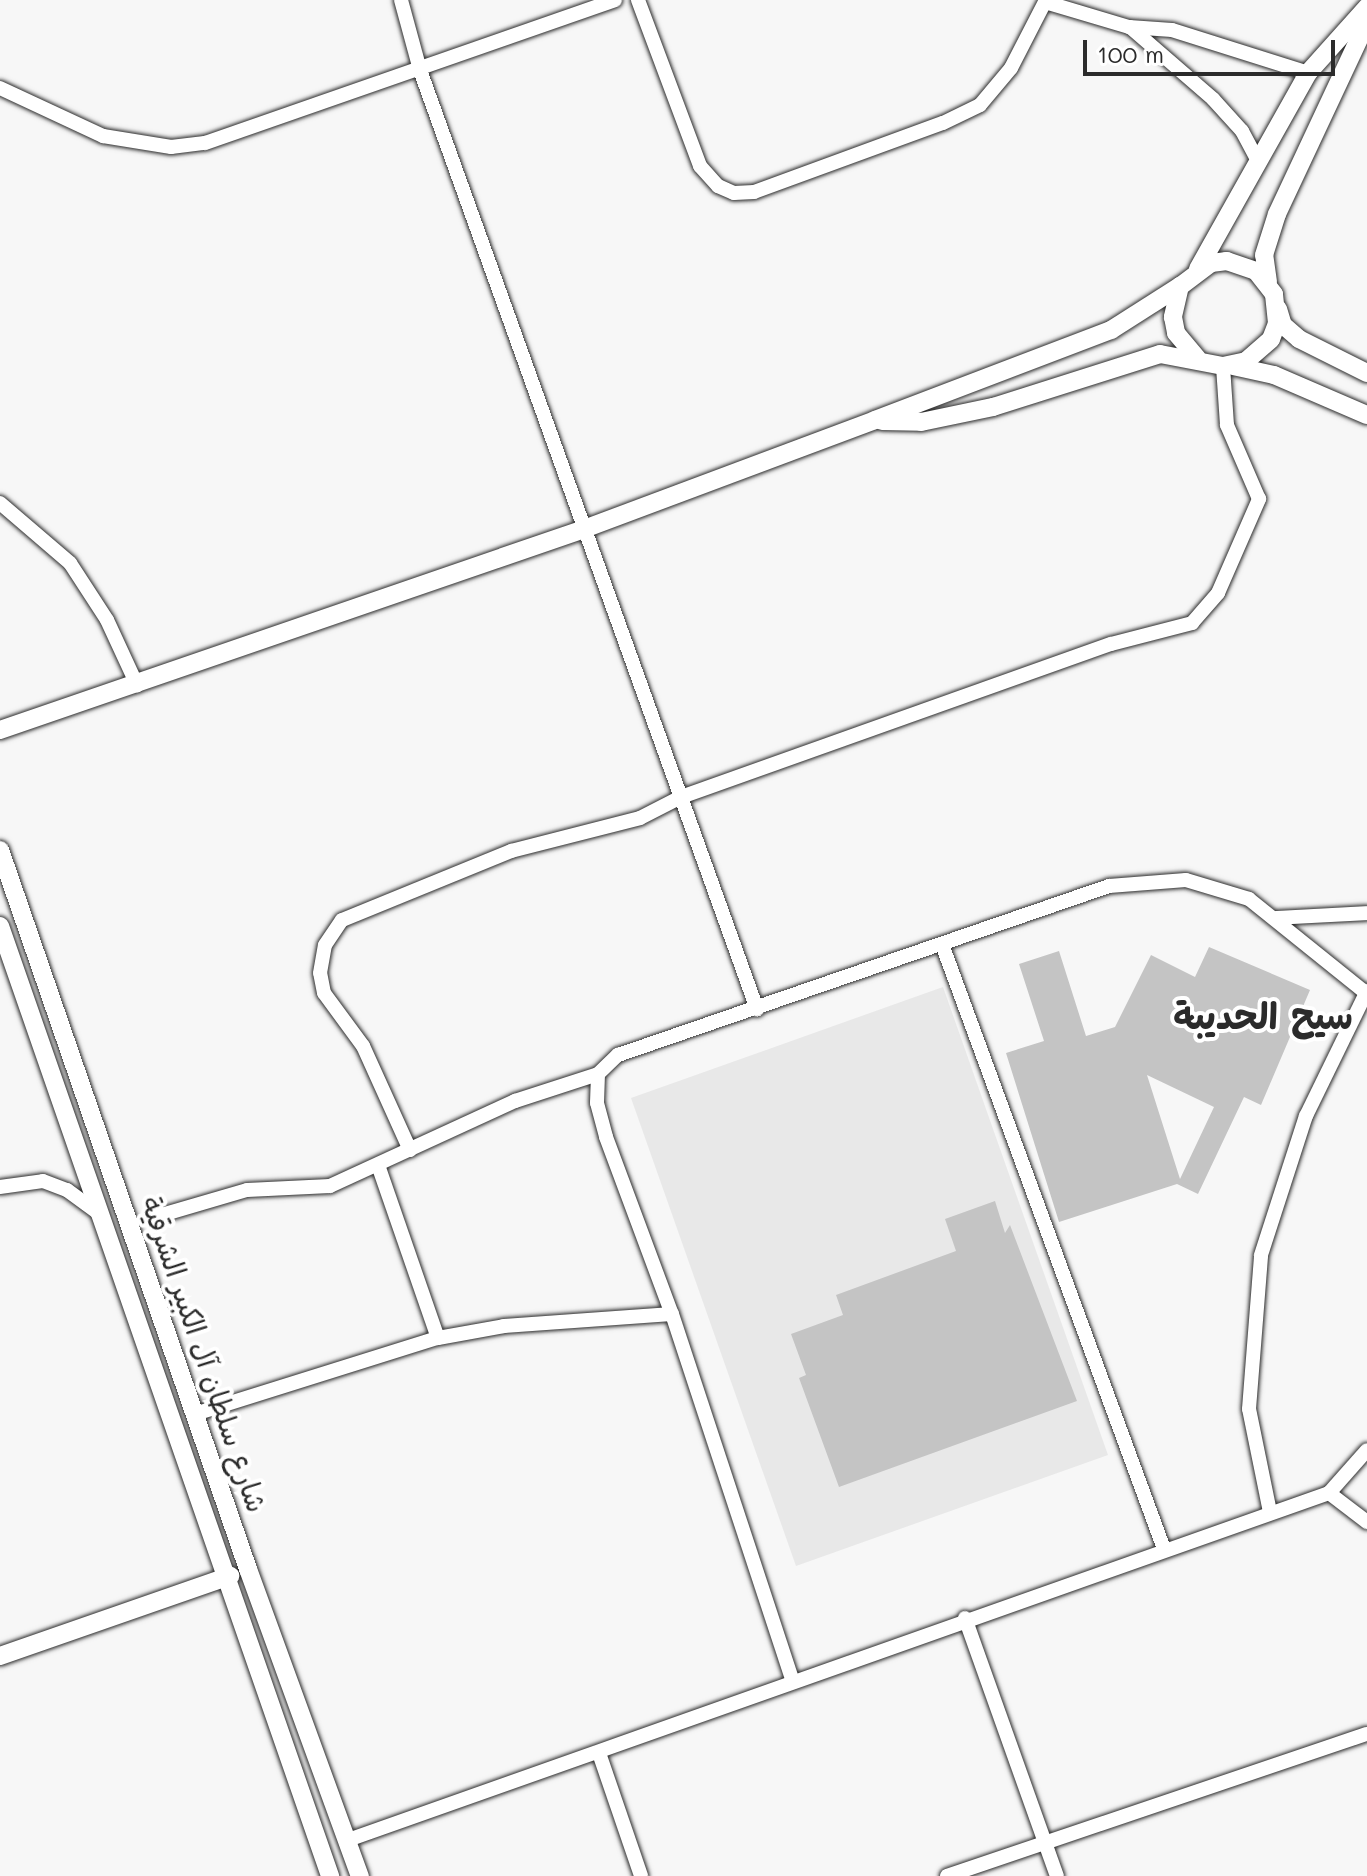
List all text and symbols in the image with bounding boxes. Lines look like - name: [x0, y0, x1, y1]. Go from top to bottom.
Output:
- scale bar: [1087, 24, 1339, 74]
- text: 100 m: [1097, 38, 1164, 69]
- district label: سيح الحديبة: [1173, 993, 1353, 1037]
- street label: شارع سلطان آل الكبير الشرقية: [135, 1192, 275, 1516]

